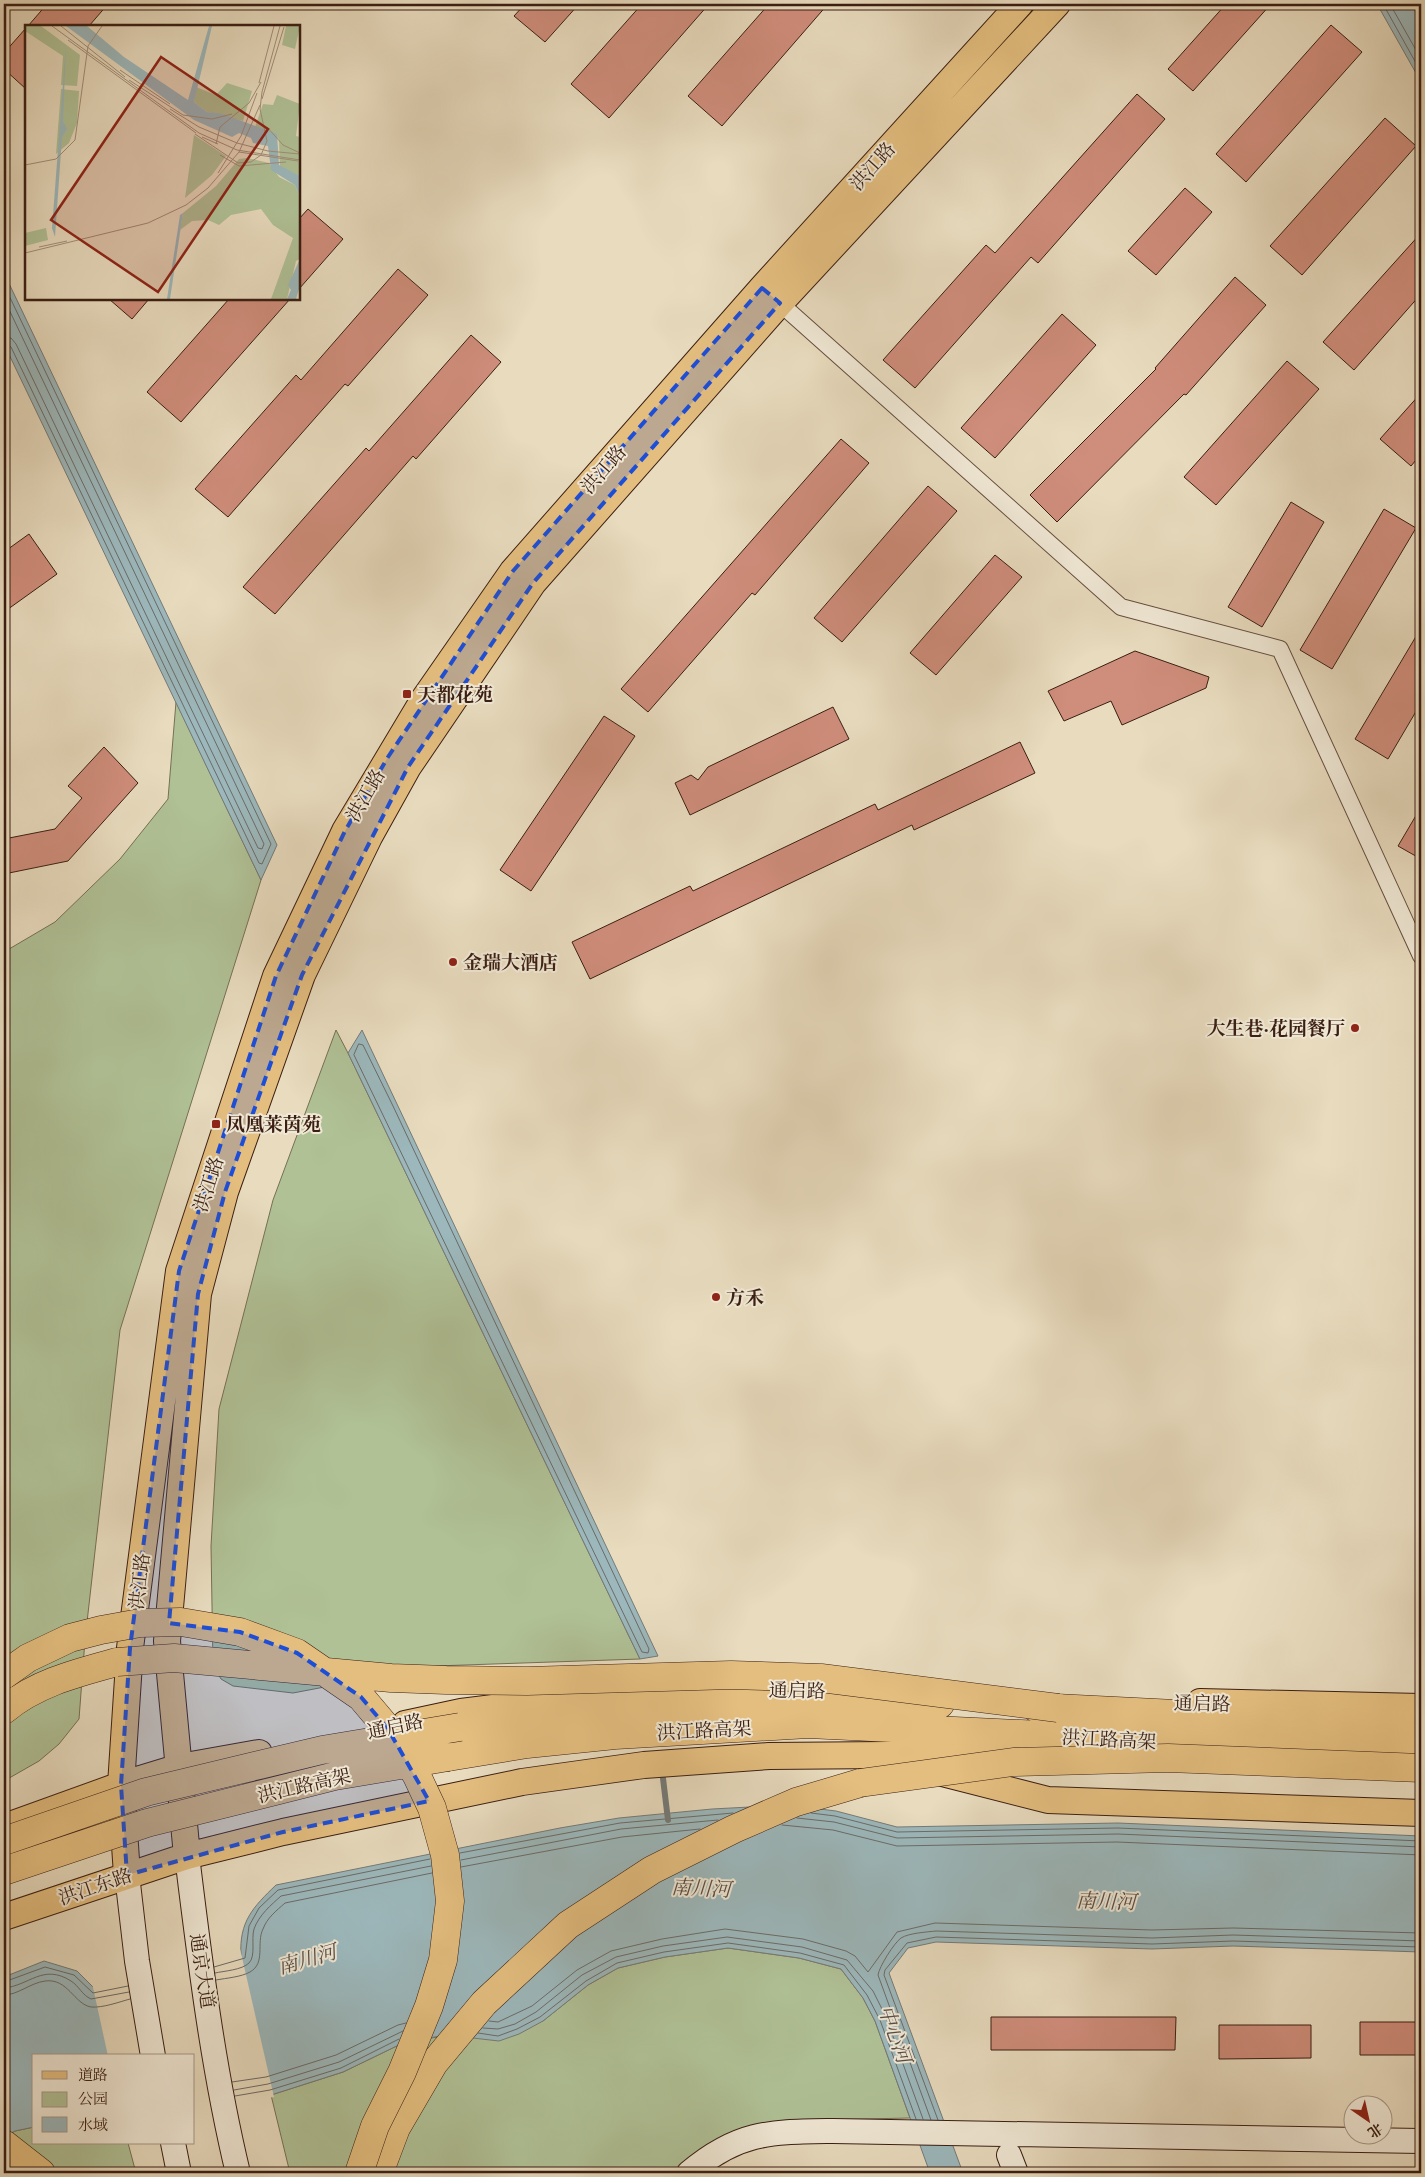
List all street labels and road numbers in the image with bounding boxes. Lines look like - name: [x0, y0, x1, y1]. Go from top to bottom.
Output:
- street label: 洪江路: [845, 137, 902, 197]
- street label: 洪江路: [576, 440, 633, 500]
- street label: 洪江路: [341, 765, 392, 827]
- street label: 洪江路: [189, 1153, 231, 1216]
- street label: 洪江路: [125, 1551, 157, 1611]
- street label: 通启路: [768, 1679, 826, 1705]
- street label: 通启路: [1173, 1692, 1231, 1718]
- street label: 通启路: [365, 1709, 426, 1747]
- street label: 洪江路高架: [656, 1717, 752, 1747]
- street label: 洪江路高架: [1061, 1726, 1157, 1756]
- street label: 洪江路高架: [255, 1764, 354, 1810]
- street label: 洪江东路: [55, 1863, 136, 1913]
- street label: 通京大道: [182, 1932, 220, 2011]

